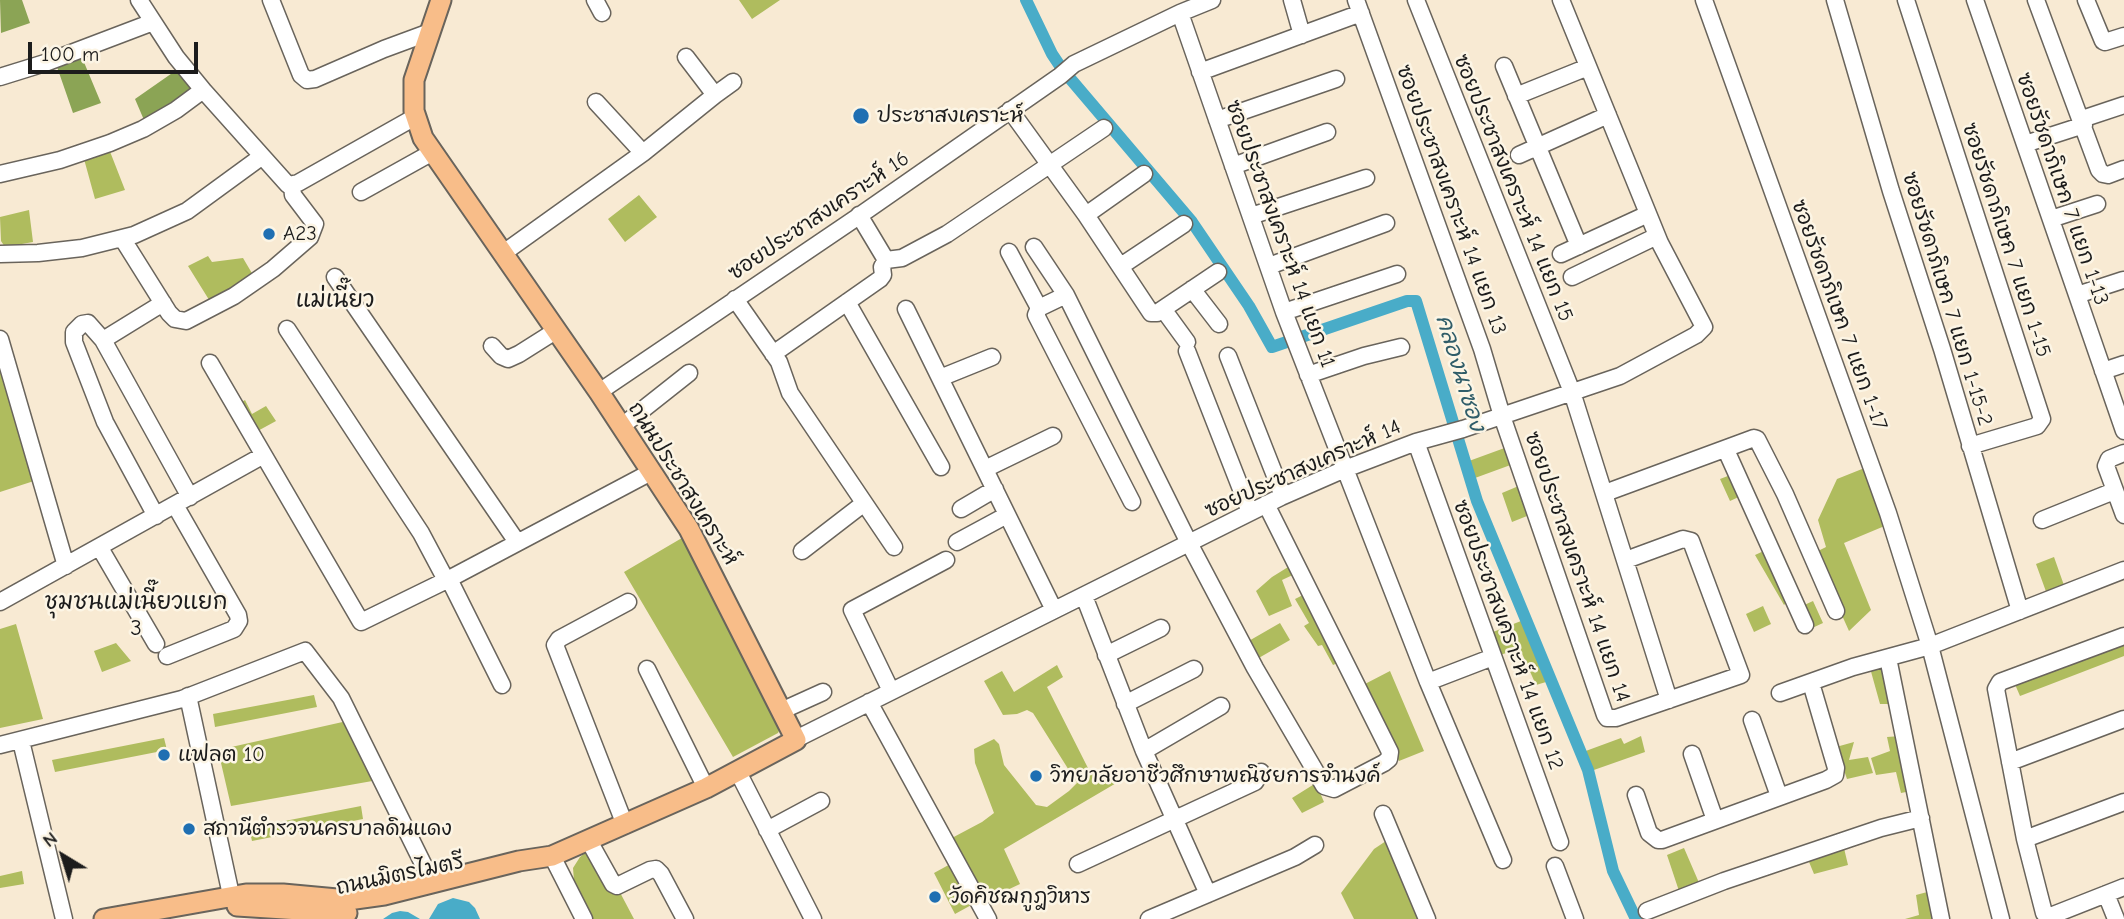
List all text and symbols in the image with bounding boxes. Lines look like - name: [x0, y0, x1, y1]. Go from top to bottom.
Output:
- scale bar: [32, 28, 201, 72]
- text: 100 m: [41, 42, 99, 66]
- street label: ซอยประชาสงเคราะห์ 14 แยก 15: [1448, 51, 1578, 325]
- street label: ซอยประชาสงเคราะห์ 14 แยก 13: [1390, 62, 1512, 338]
- street label: ซอยรัชดาภิเษก 7 แยก 1-13: [2010, 70, 2114, 308]
- street label: ซอยประชาสงเคราะห์ 14 แยก 11: [1220, 97, 1340, 371]
- place label: ประชาสงเคราะห์: [877, 103, 1024, 129]
- marker: ประชาสงเคราะห์: [851, 106, 871, 126]
- street label: ซอยรัชดาภิเษก 7 แยก 1-15: [1956, 120, 2056, 360]
- street label: ซอยประชาสงเคราะห์ 16: [724, 146, 914, 286]
- street label: ซอยรัชดาภิเษก 7 แยก 1-15-2: [1896, 169, 1998, 429]
- street label: ซอยรัชดาภิเษก 7 แยก 1-17: [1786, 196, 1892, 434]
- place label: A23: [283, 221, 317, 247]
- marker: A23: [261, 226, 277, 242]
- district label: แม่เนี๊ยว: [296, 286, 374, 314]
- water label: คลองนาซอง: [1429, 312, 1491, 434]
- street label: ถนนประชาสงเคราะห์: [622, 398, 744, 570]
- street label: ซอยประชาสงเคราะห์ 14: [1201, 414, 1405, 524]
- street label: ซอยประชาสงเคราะห์ 14 แยก 14: [1519, 428, 1635, 706]
- street label: ซอยประชาสงเคราะห์ 14 แยก 12: [1447, 497, 1569, 773]
- district label: ชุมชนแม่เนี๊ยวแยก 3: [44, 588, 228, 642]
- place label: แฟลต 10: [178, 742, 265, 768]
- marker: แฟลต 10: [156, 747, 172, 763]
- place label: วิทยาลัยอาชีวศึกษาพณิชยการจำนงค์: [1050, 763, 1381, 789]
- marker: วิทยาลัยอาชีวศึกษาพณิชยการจำนงค์: [1028, 768, 1044, 784]
- place label: สถานีตำรวจนครบาลดินแดง: [203, 816, 452, 842]
- north arrow: [28, 821, 98, 891]
- marker: สถานีตำรวจนครบาลดินแดง: [181, 821, 197, 837]
- text: N: [38, 827, 62, 852]
- street label: ถนนมิตรไมตรี: [334, 849, 466, 901]
- place label: วัดคิชฌกูฎวิหาร: [949, 884, 1091, 910]
- marker: วัดคิชฌกูฎวิหาร: [927, 889, 943, 905]

